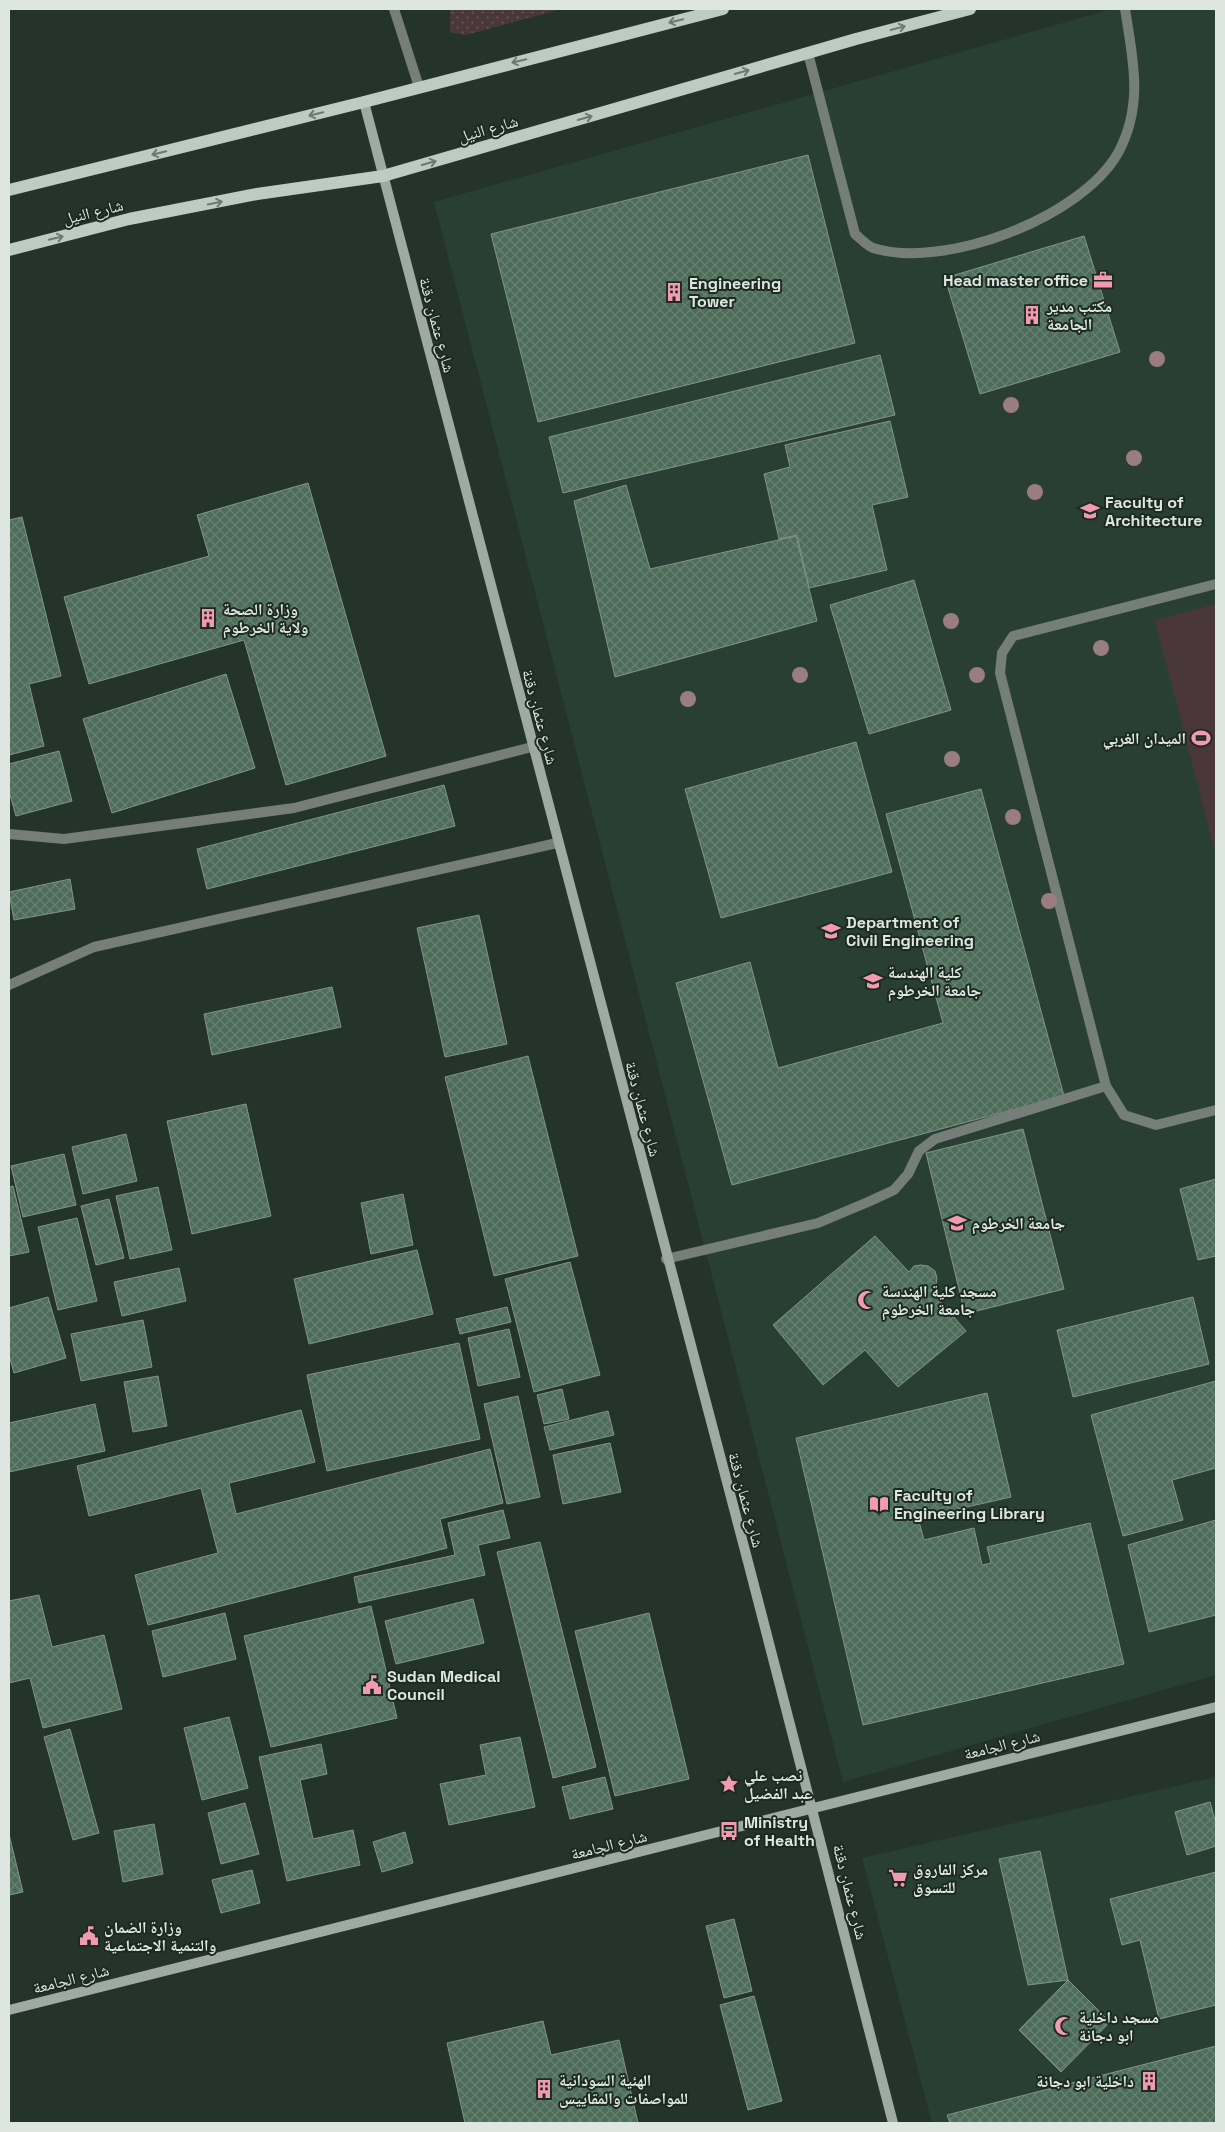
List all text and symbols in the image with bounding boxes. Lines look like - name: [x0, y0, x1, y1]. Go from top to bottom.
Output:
- one-way arrow: [668, 17, 684, 26]
- one-way arrow: [889, 23, 905, 32]
- one-way arrow: [511, 57, 527, 66]
- one-way arrow: [733, 67, 749, 77]
- one-way arrow: [309, 110, 325, 119]
- street label: شارع النيل: [455, 110, 521, 148]
- one-way arrow: [577, 112, 593, 122]
- one-way arrow: [151, 149, 167, 158]
- one-way arrow: [421, 157, 437, 167]
- street label: شارع النيل: [61, 194, 125, 230]
- one-way arrow: [206, 197, 222, 207]
- one-way arrow: [48, 232, 64, 242]
- office icon: Head master office: [1092, 269, 1114, 291]
- place label: Head master office: [943, 270, 1088, 291]
- place label: Engineering Tower: [689, 273, 781, 312]
- street label: شارع عثمان دقنة: [414, 275, 460, 375]
- building icon: Engineering Tower: [663, 281, 685, 303]
- place label: مكتب مدير الجامعة: [1046, 296, 1112, 335]
- building icon: مكتب مدير الجامعة: [1021, 304, 1043, 326]
- place label: Faculty of Architecture: [1105, 492, 1202, 531]
- school or university icon: Faculty of Architecture: [1079, 500, 1101, 522]
- place label: وزارة الصحة ولاية الخرطوم: [223, 599, 309, 639]
- building icon: وزارة الصحة ولاية الخرطوم: [197, 607, 219, 629]
- street label: شارع عثمان دقنة: [517, 667, 563, 767]
- sports icon: الميدان الغربي: [1190, 727, 1212, 749]
- place label: الميدان الغربي: [1103, 728, 1186, 750]
- place label: Department of Civil Engineering: [846, 912, 974, 951]
- school or university icon: Department of Civil Engineering: [820, 920, 842, 942]
- place label: كلية الهندسة جامعة الخرطوم: [888, 962, 981, 1002]
- school or university icon: كلية الهندسة جامعة الخرطوم: [862, 970, 884, 992]
- street label: شارع عثمان دقنة: [620, 1059, 666, 1159]
- school or university icon: جامعة الخرطوم: [946, 1212, 968, 1234]
- place label: جامعة الخرطوم: [972, 1213, 1065, 1235]
- place label: مسجد كلية الهندسة جامعة الخرطوم: [882, 1281, 997, 1321]
- mosque icon: مسجد كلية الهندسة جامعة الخرطوم: [856, 1289, 878, 1311]
- street label: شارع عثمان دقنة: [723, 1450, 769, 1550]
- place label: Faculty of Engineering Library: [894, 1485, 1045, 1524]
- library icon: Faculty of Engineering Library: [868, 1493, 890, 1515]
- place label: Sudan Medical Council: [387, 1666, 501, 1705]
- public building icon: Sudan Medical Council: [361, 1674, 383, 1696]
- street label: شارع الجامعة: [962, 1725, 1042, 1765]
- place label: نصب علي عبد الفضيل: [744, 1765, 813, 1804]
- place icon: نصب علي عبد الفضيل: [718, 1773, 740, 1795]
- place label: Ministry of Health: [744, 1812, 815, 1851]
- bus stop icon: Ministry of Health: [718, 1820, 740, 1842]
- street label: شارع الجامعة: [569, 1825, 649, 1865]
- street label: شارع عثمان دقنة: [828, 1842, 872, 1942]
- place label: مركز الفاروق للتسوق: [913, 1859, 988, 1898]
- supermarket icon: مركز الفاروق للتسوق: [887, 1867, 909, 1889]
- place label: وزارة الضمان والتنمية الاجتماعية: [104, 1917, 216, 1956]
- public building icon: وزارة الضمان والتنمية الاجتماعية: [78, 1925, 100, 1947]
- street label: شارع الجامعة: [31, 1959, 111, 1999]
- place label: مسجد داخلية ابو دجانة: [1079, 2007, 1159, 2046]
- mosque icon: مسجد داخلية ابو دجانة: [1053, 2015, 1075, 2037]
- place label: الهئية السودانية للمواصفات والمقاييس: [559, 2070, 688, 2109]
- building icon: داخلية ابو دجانة: [1138, 2070, 1160, 2092]
- place label: داخلية ابو دجانة: [1036, 2071, 1134, 2092]
- building icon: الهئية السودانية للمواصفات والمقاييس: [533, 2078, 555, 2100]

